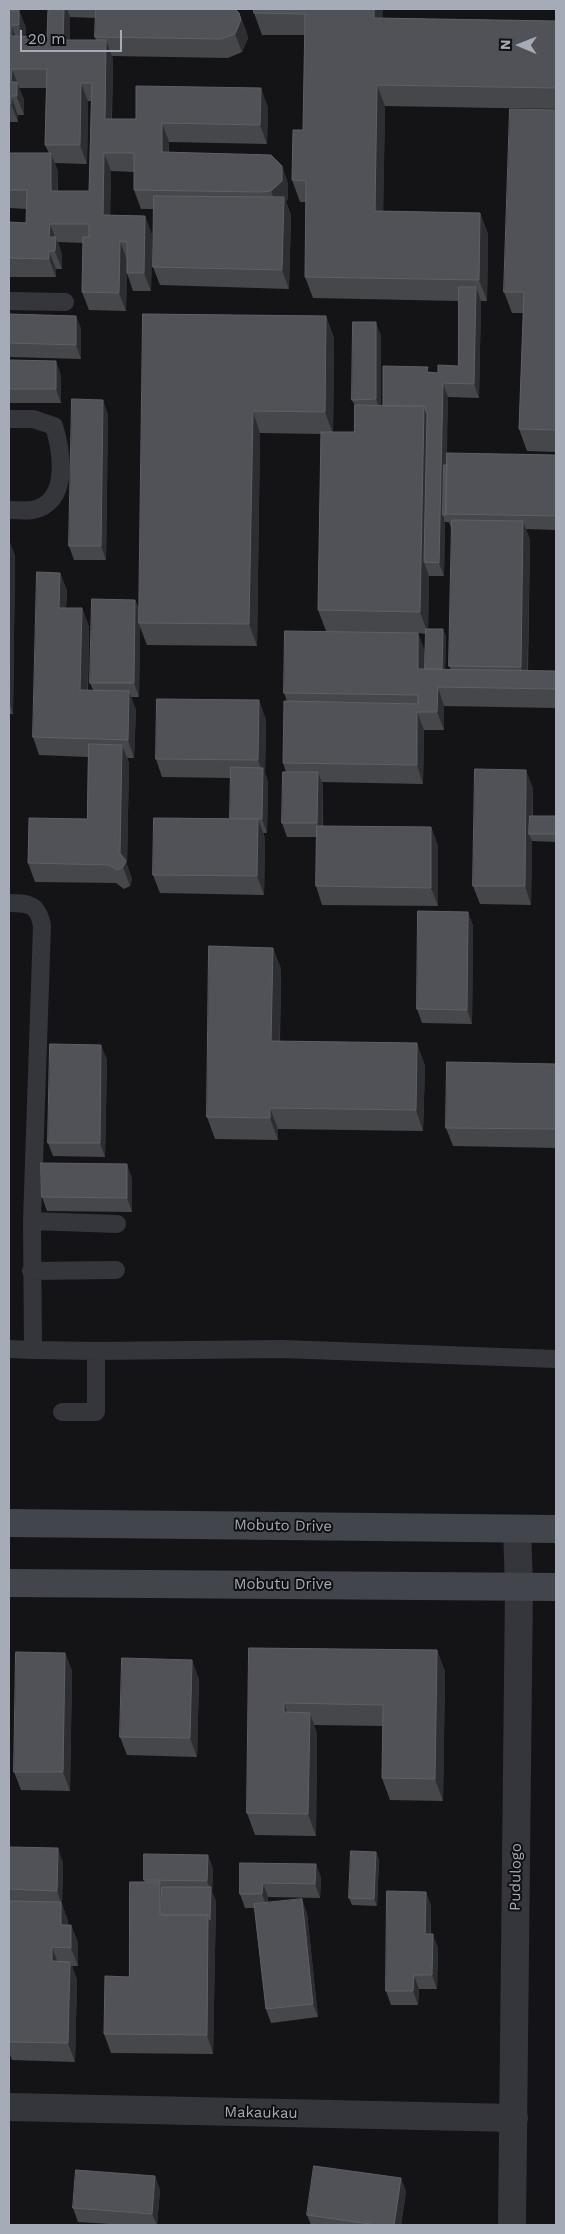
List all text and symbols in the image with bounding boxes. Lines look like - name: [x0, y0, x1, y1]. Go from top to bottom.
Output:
- scale bar: [22, 20, 125, 52]
- north arrow: [495, 20, 545, 70]
- text: 20 m: [28, 30, 66, 48]
- text: N: [497, 39, 513, 50]
- street label: Mobuto Drive: [234, 1516, 332, 1536]
- street label: Mobutu Drive: [234, 1576, 332, 1594]
- street label: Pudulogo: [506, 1843, 526, 1911]
- street label: Makaukau: [224, 2103, 298, 2123]

